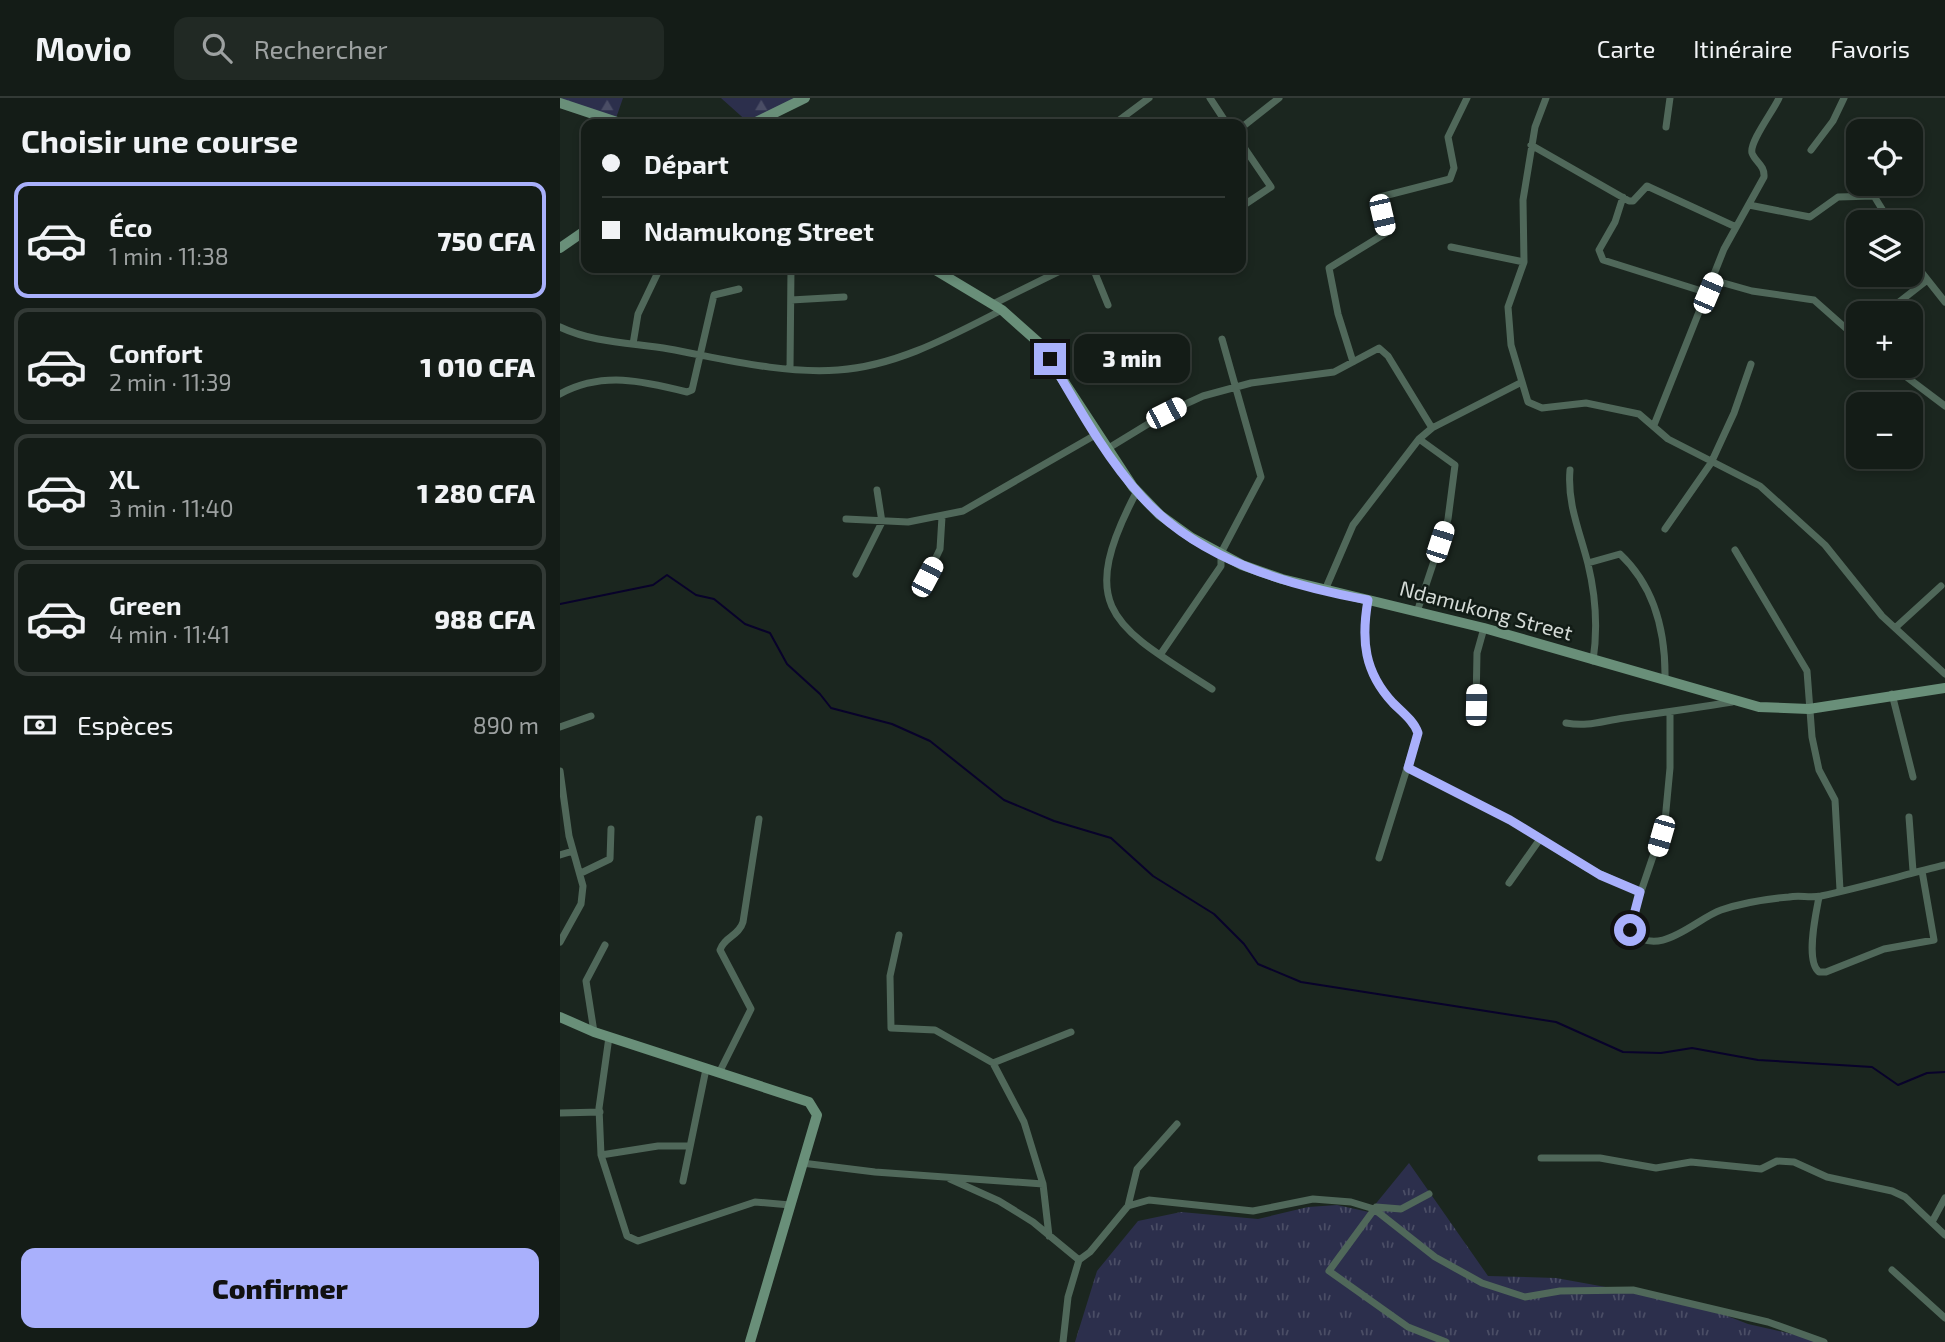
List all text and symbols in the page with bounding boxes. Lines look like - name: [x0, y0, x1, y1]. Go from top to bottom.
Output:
- search box: [174, 17, 664, 80]
- text: Movio: [35, 28, 132, 68]
- icon: search: [198, 29, 236, 67]
- text: Rechercher: [254, 33, 388, 64]
- text: Carte: [1597, 34, 1655, 63]
- text: Itinéraire: [1693, 34, 1792, 63]
- text: Favoris: [1830, 34, 1910, 63]
- map controls: [1846, 119, 1923, 469]
- button: locate: [1846, 119, 1923, 196]
- text: Choisir une course: [21, 121, 298, 159]
- text: Départ: [644, 148, 729, 179]
- car: [1368, 192, 1397, 238]
- icon: car: [25, 209, 88, 272]
- button: layers: [1846, 210, 1923, 287]
- text: Éco: [109, 211, 152, 242]
- text: Ndamukong Street: [644, 215, 874, 246]
- text: 750 CFA: [438, 225, 535, 256]
- text: 1 min · 11:38: [109, 242, 229, 270]
- car: [1691, 270, 1726, 316]
- button: +: [1846, 301, 1923, 378]
- callout: 3 min: [1074, 334, 1190, 384]
- icon: car: [25, 335, 88, 398]
- text: Confort: [109, 337, 203, 368]
- route end: [1034, 343, 1066, 375]
- text: 3 min: [1102, 344, 1162, 372]
- text: 1 010 CFA: [420, 351, 535, 382]
- text: 2 min · 11:39: [109, 368, 232, 396]
- button: −: [1846, 392, 1923, 469]
- car: [1143, 394, 1190, 432]
- icon: car: [25, 461, 88, 524]
- text: XL: [109, 463, 140, 494]
- text: 1 280 CFA: [417, 477, 535, 508]
- text: 3 min · 11:40: [109, 494, 234, 522]
- car: [1424, 519, 1457, 565]
- car: [908, 554, 947, 600]
- street label: Ndamukong Street: [1397, 574, 1576, 645]
- icon: car: [25, 587, 88, 650]
- text: Green: [109, 589, 182, 620]
- text: 988 CFA: [434, 603, 535, 634]
- text: 4 min · 11:41: [109, 620, 230, 648]
- car: [1466, 684, 1487, 726]
- icon: cash: [21, 706, 59, 744]
- text: Espèces: [77, 709, 174, 740]
- text: 890 m: [473, 711, 539, 739]
- car: [1646, 813, 1677, 859]
- route start: [1614, 914, 1646, 946]
- button: Confirmer: [21, 1248, 539, 1328]

